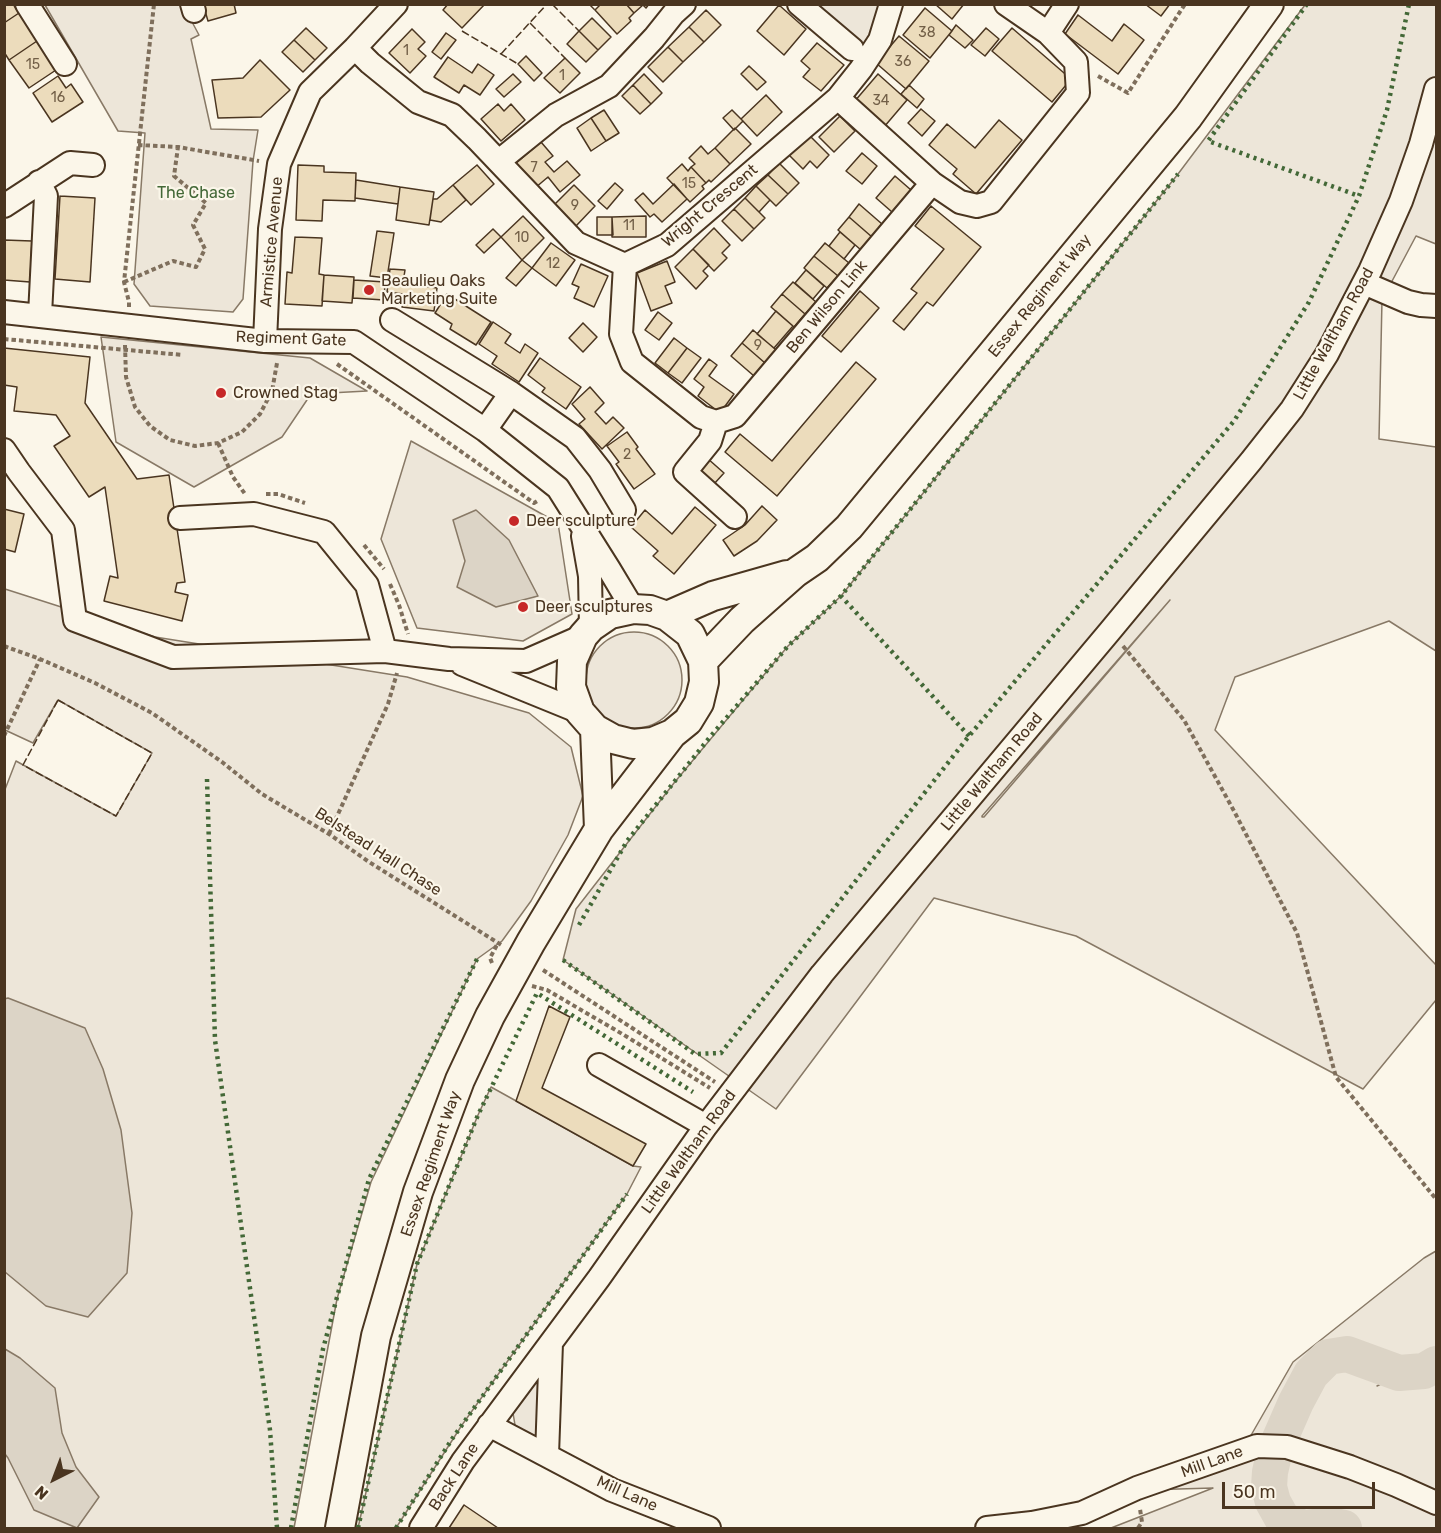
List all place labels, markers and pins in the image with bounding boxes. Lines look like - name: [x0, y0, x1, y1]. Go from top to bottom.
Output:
- place label: Beaulieu Oaks Marketing Suite: [381, 271, 497, 309]
- marker: Beaulieu Oaks Marketing Suite: [362, 283, 376, 297]
- place label: Crowned Stag: [233, 383, 338, 403]
- marker: Crowned Stag: [214, 386, 228, 400]
- place label: Deer sculpture: [526, 511, 636, 531]
- marker: Deer sculpture: [507, 514, 521, 528]
- place label: Deer sculptures: [535, 597, 653, 617]
- marker: Deer sculptures: [516, 600, 530, 614]

